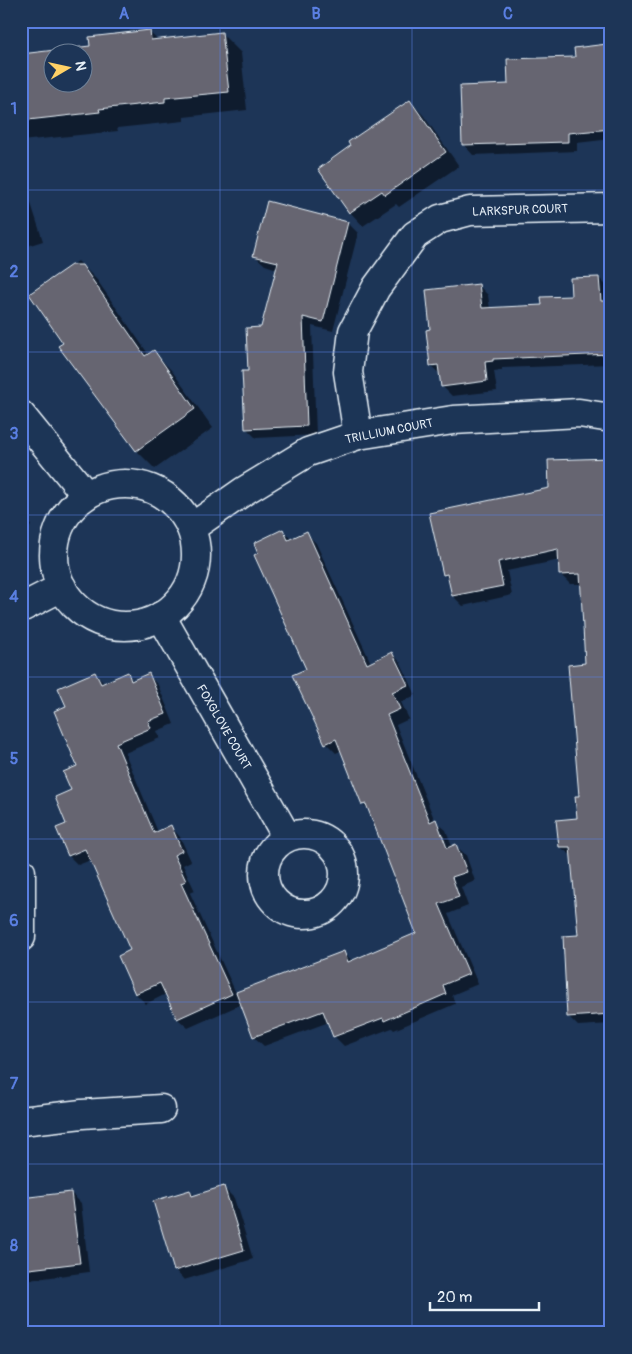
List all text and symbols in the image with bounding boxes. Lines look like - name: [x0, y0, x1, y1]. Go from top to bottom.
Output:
- text: A: [119, 4, 130, 24]
- text: B: [311, 4, 321, 24]
- text: C: [503, 4, 513, 24]
- north arrow: [42, 42, 92, 92]
- text: N: [71, 60, 89, 72]
- text: 1: [11, 99, 17, 119]
- street label: LARKSPUR COURT: [472, 201, 569, 220]
- text: 2: [10, 262, 19, 282]
- street label: TRILLIUM COURT: [344, 416, 435, 447]
- text: 3: [10, 424, 19, 444]
- text: 4: [9, 587, 19, 607]
- street label: FOXGLOVE COURT: [193, 682, 254, 773]
- text: 5: [10, 749, 19, 769]
- text: 6: [9, 911, 19, 931]
- text: 7: [10, 1074, 19, 1094]
- text: 8: [10, 1236, 18, 1256]
- scale bar: [430, 1279, 538, 1311]
- text: 20 m: [437, 1288, 472, 1307]

